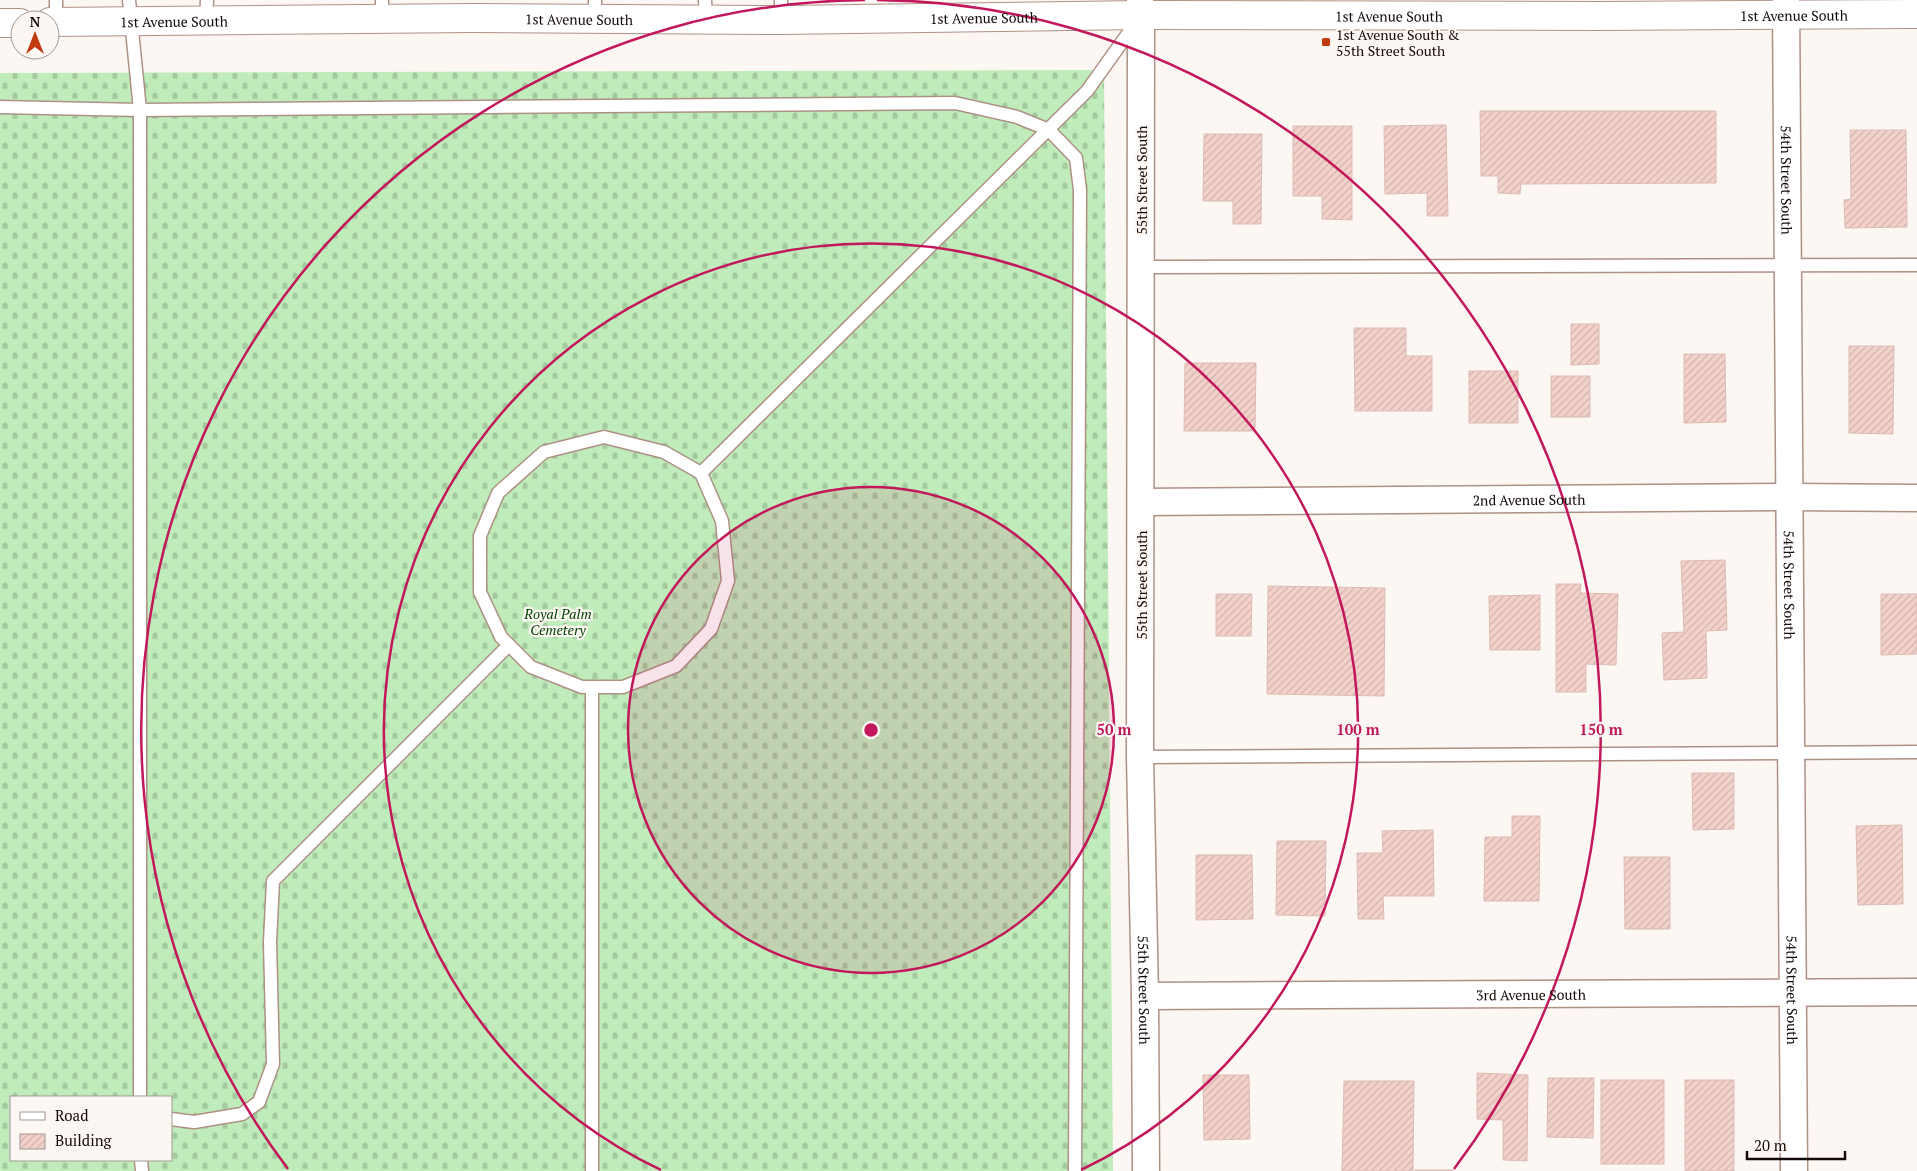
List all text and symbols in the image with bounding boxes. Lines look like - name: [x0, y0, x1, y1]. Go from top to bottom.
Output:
- street label: 1st Avenue South: [1740, 5, 1848, 25]
- street label: 1st Avenue South: [1335, 6, 1443, 25]
- street label: 1st Avenue South: [930, 7, 1038, 27]
- street label: 1st Avenue South: [525, 9, 633, 29]
- north arrow: [10, 10, 60, 60]
- street label: 1st Avenue South: [120, 11, 228, 31]
- text: N: [30, 12, 41, 31]
- place label: 1st Avenue South & 55th Street South: [1336, 25, 1459, 60]
- marker: 1st Avenue South & 55th Street South: [1320, 36, 1332, 48]
- street label: 55th Street South: [1132, 125, 1151, 235]
- street label: 54th Street South: [1777, 125, 1797, 235]
- street label: 2nd Avenue South: [1473, 489, 1585, 509]
- street label: 55th Street South: [1132, 530, 1151, 640]
- street label: 54th Street South: [1780, 530, 1800, 640]
- park label: Royal Palm Cemetery: [523, 604, 592, 639]
- text: 50 m: [1097, 719, 1132, 739]
- text: 100 m: [1336, 719, 1380, 739]
- text: 150 m: [1579, 719, 1623, 739]
- centre of rings: [862, 721, 880, 739]
- street label: 55th Street South: [1134, 935, 1155, 1045]
- street label: 54th Street South: [1783, 935, 1803, 1045]
- street label: 3rd Avenue South: [1476, 984, 1586, 1004]
- legend: [10, 1096, 172, 1161]
- text: Road: [55, 1105, 88, 1125]
- scale bar: [1747, 1128, 1844, 1160]
- text: Building: [55, 1130, 113, 1150]
- text: 20 m: [1754, 1135, 1787, 1155]

